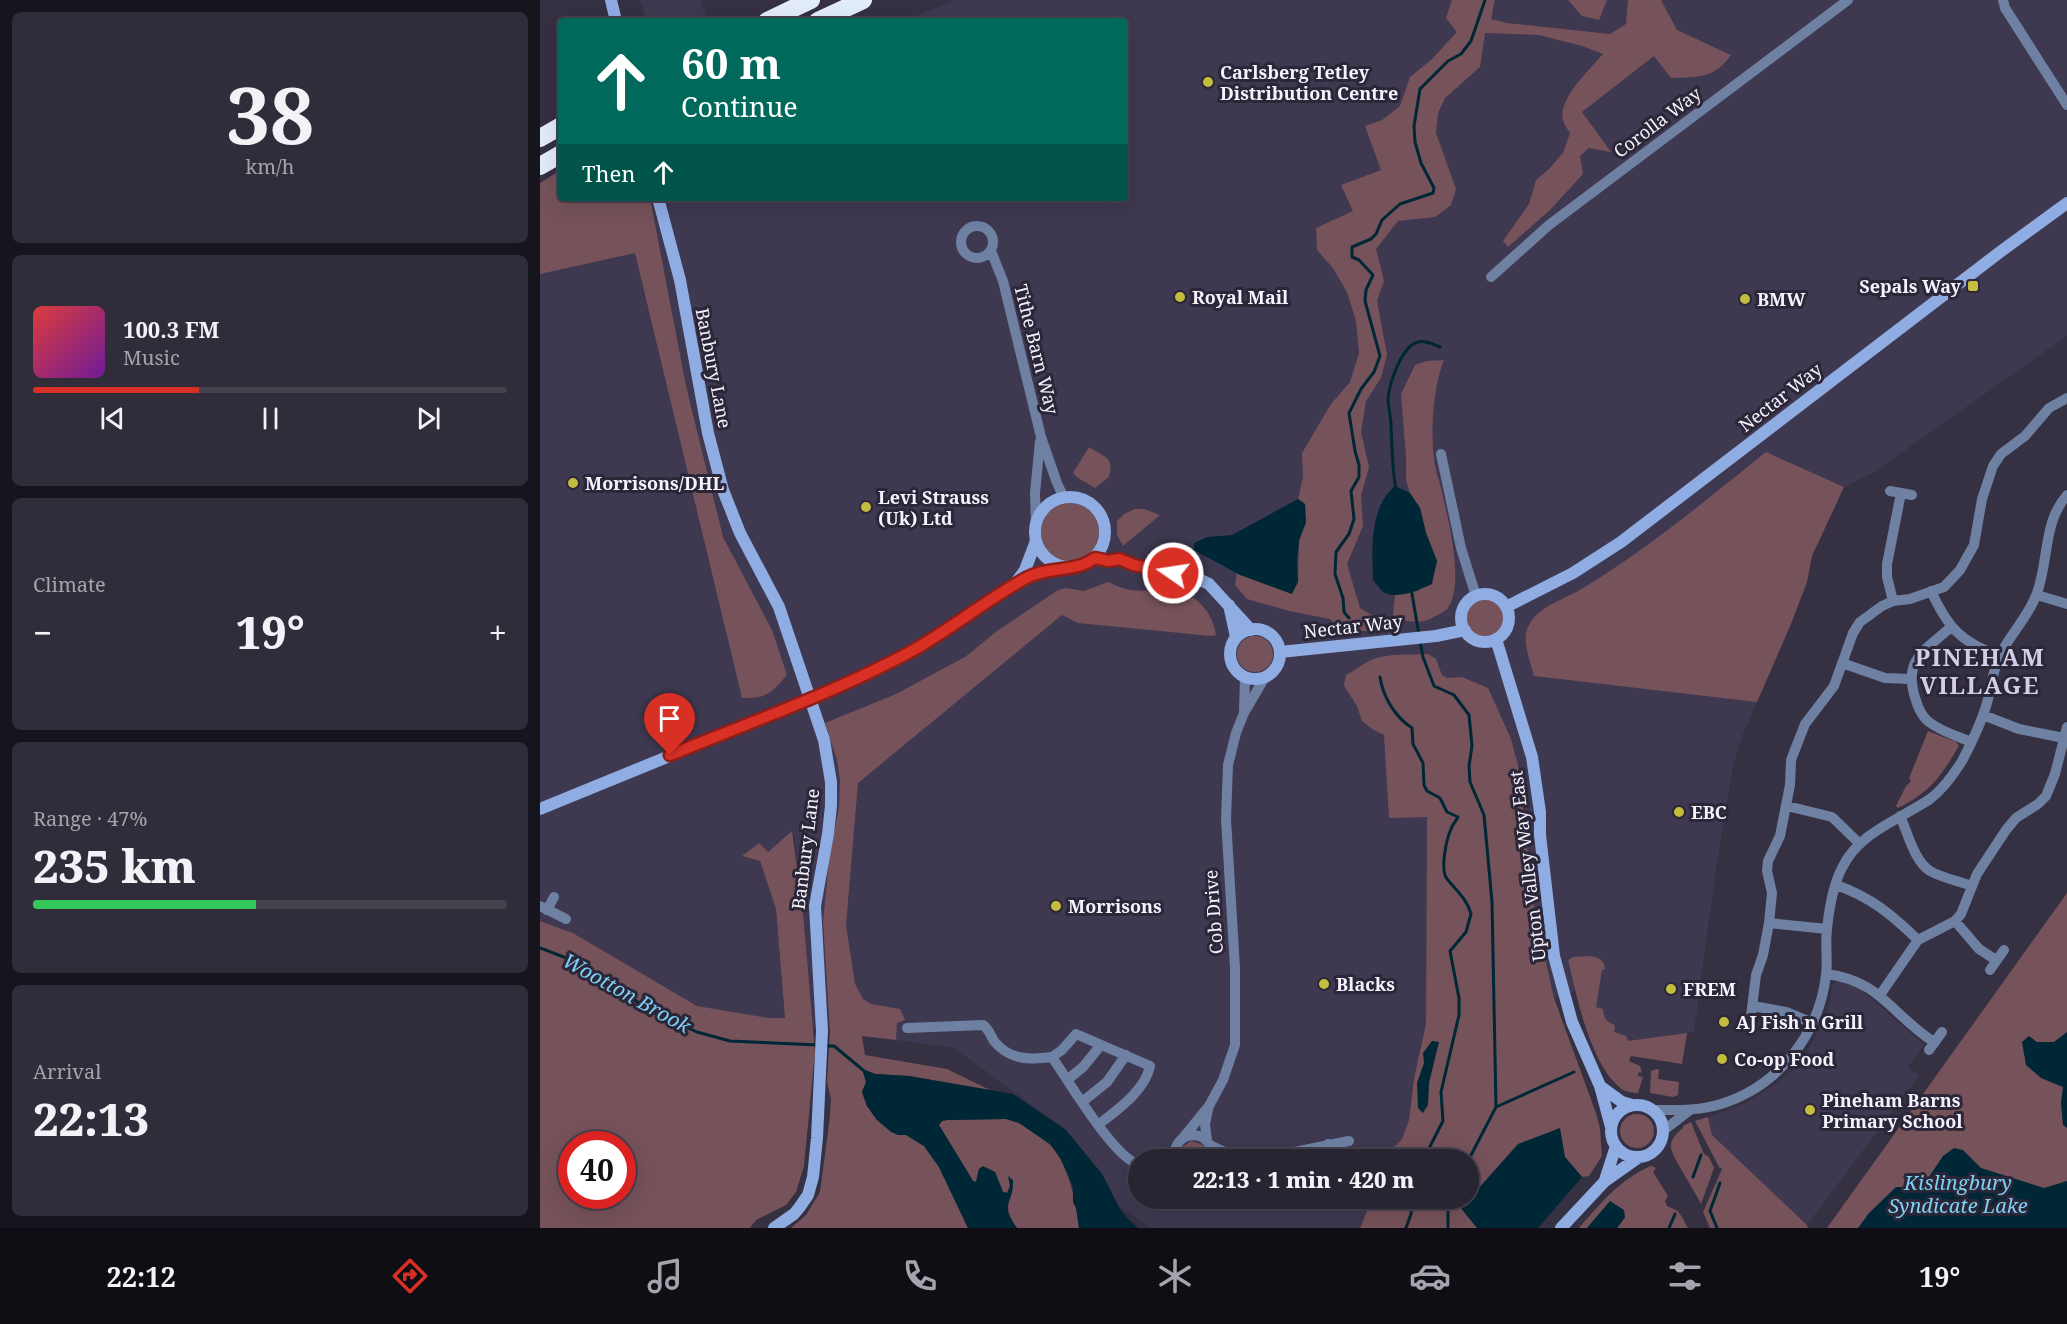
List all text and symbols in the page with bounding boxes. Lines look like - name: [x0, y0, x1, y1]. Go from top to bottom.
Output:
- text: 60 m: [681, 34, 781, 91]
- icon: ahead: [582, 42, 660, 120]
- place label: Carlsberg Tetley Distribution Centre: [1220, 60, 1398, 105]
- text: 38: [226, 61, 314, 167]
- marker: Carlsberg Tetley Distribution Centre: [1201, 75, 1215, 89]
- street label: Corolla Way: [1608, 81, 1706, 163]
- text: Continue: [681, 88, 798, 125]
- text: km/h: [245, 153, 295, 180]
- icon: ahead: [647, 156, 680, 189]
- text: Then: [582, 158, 635, 188]
- place label: Sepals Way: [1859, 274, 1962, 298]
- marker: Sepals Way: [1966, 279, 1980, 293]
- street label: Tithe Barn Way: [1009, 282, 1065, 417]
- place label: Royal Mail: [1192, 285, 1289, 309]
- place label: BMW: [1757, 287, 1806, 311]
- marker: Royal Mail: [1173, 290, 1187, 304]
- marker: BMW: [1738, 292, 1752, 306]
- street label: Banbury Lane: [691, 306, 737, 430]
- text: 100.3 FM: [123, 314, 220, 344]
- text: Music: [123, 344, 180, 371]
- street label: Nectar Way: [1733, 356, 1827, 437]
- icon: previous: [96, 402, 129, 435]
- icon: pause: [254, 402, 287, 435]
- icon: next: [412, 402, 445, 435]
- place label: Morrisons/DHL: [585, 471, 724, 495]
- marker: Morrisons/DHL: [566, 476, 580, 490]
- place label: Levi Strauss (Uk) Ltd: [878, 485, 989, 530]
- marker: Levi Strauss (Uk) Ltd: [859, 500, 873, 514]
- position arrow: [1141, 541, 1205, 605]
- text: Climate: [33, 571, 106, 598]
- text: 19°: [236, 601, 305, 662]
- street label: Nectar Way: [1302, 609, 1404, 643]
- text: −: [33, 610, 52, 655]
- text: +: [489, 610, 507, 655]
- district label: PINEHAM VILLAGE: [1915, 640, 2045, 701]
- pin: [644, 693, 695, 755]
- icon: arrive: [653, 702, 686, 735]
- street label: Upton Valley Way East: [1503, 769, 1551, 963]
- street label: Banbury Lane: [786, 787, 824, 911]
- place label: EBC: [1691, 800, 1727, 824]
- text: Range · 47%: [33, 805, 147, 832]
- marker: EBC: [1672, 805, 1686, 819]
- text: 235 km: [33, 835, 196, 896]
- street label: Cob Drive: [1198, 869, 1228, 955]
- place label: Morrisons: [1068, 894, 1162, 918]
- marker: Morrisons: [1049, 899, 1063, 913]
- water label: Wootton Brook: [558, 947, 696, 1040]
- place label: Blacks: [1336, 972, 1395, 996]
- marker: Blacks: [1317, 977, 1331, 991]
- place label: FREM: [1683, 977, 1736, 1001]
- marker: FREM: [1664, 982, 1678, 996]
- place label: AJ Fish n Grill: [1736, 1010, 1864, 1034]
- marker: AJ Fish n Grill: [1717, 1015, 1731, 1029]
- place label: Co-op Food: [1734, 1047, 1835, 1071]
- marker: Co-op Food: [1715, 1052, 1729, 1066]
- text: Arrival: [33, 1058, 101, 1085]
- text: 22:13: [33, 1088, 149, 1149]
- place label: Pineham Barns Primary School: [1822, 1088, 1963, 1133]
- marker: Pineham Barns Primary School: [1803, 1103, 1817, 1117]
- speed limit sign: 40: [558, 1131, 636, 1209]
- text: 22:13 · 1 min · 420 m: [1193, 1164, 1414, 1194]
- water label: Kislingbury Syndicate Lake: [1888, 1169, 2028, 1219]
- icon: directions: [389, 1255, 431, 1297]
- icon: music: [644, 1255, 686, 1297]
- icon: phone: [899, 1255, 941, 1297]
- icon: climate: [1154, 1255, 1196, 1297]
- icon: car: [1409, 1255, 1451, 1297]
- icon: filters: [1664, 1255, 1706, 1297]
- text: 22:12: [107, 1258, 176, 1295]
- text: 19°: [1919, 1258, 1960, 1295]

